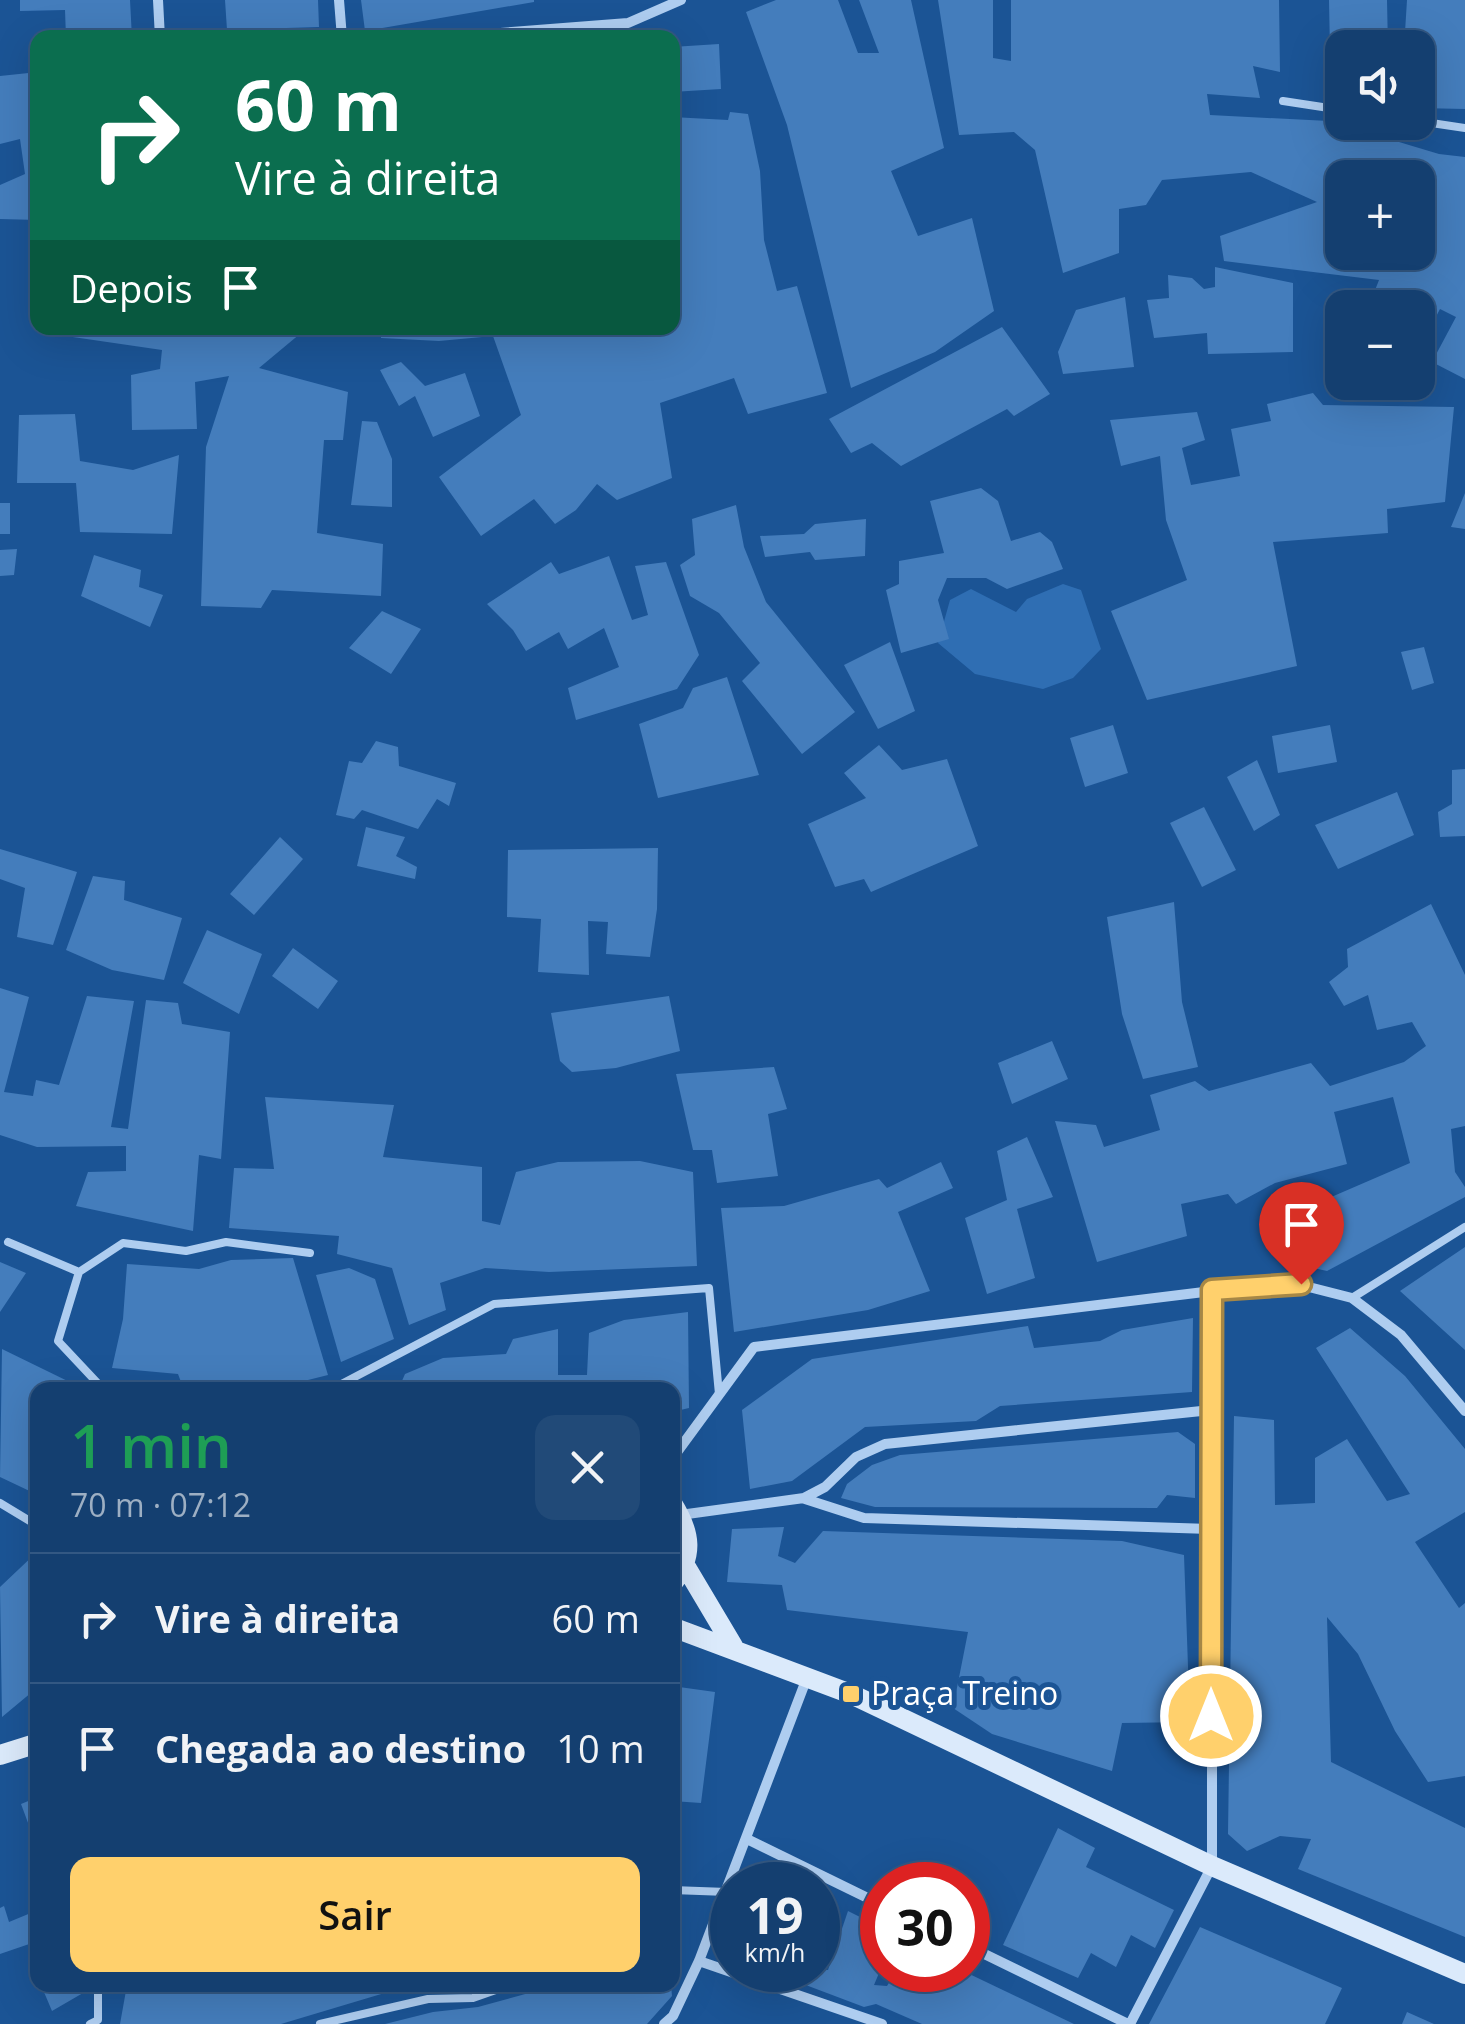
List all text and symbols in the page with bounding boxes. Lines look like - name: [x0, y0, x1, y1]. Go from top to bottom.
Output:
- map controls: [1325, 30, 1435, 400]
- button: sound: [1325, 30, 1435, 140]
- text: 60 m: [235, 56, 402, 152]
- icon: right: [70, 70, 200, 200]
- text: Vire à direita: [235, 147, 500, 208]
- button: +: [1325, 160, 1435, 270]
- icon: arrive: [213, 260, 268, 315]
- text: Depois: [70, 262, 193, 314]
- button: −: [1325, 290, 1435, 400]
- pin: [1259, 1182, 1344, 1285]
- icon: arrive: [1274, 1197, 1329, 1252]
- text: 1 min: [70, 1404, 232, 1486]
- button: close: [535, 1415, 640, 1520]
- text: 70 m · 07:12: [70, 1483, 251, 1526]
- icon: right: [70, 1591, 125, 1646]
- text: Vire à direita: [155, 1592, 400, 1644]
- text: 60 m: [551, 1592, 640, 1644]
- position arrow: [1159, 1664, 1263, 1768]
- place label: Praça Treino: [871, 1671, 1058, 1714]
- marker: Praça Treino: [840, 1683, 862, 1705]
- icon: arrive: [70, 1721, 125, 1776]
- text: Chegada ao destino: [155, 1722, 526, 1774]
- text: 10 m: [556, 1722, 645, 1774]
- button: Sair: [70, 1857, 640, 1972]
- speed limit sign: 30: [860, 1862, 990, 1992]
- text: 19: [746, 1881, 804, 1949]
- text: km/h: [745, 1935, 805, 1969]

